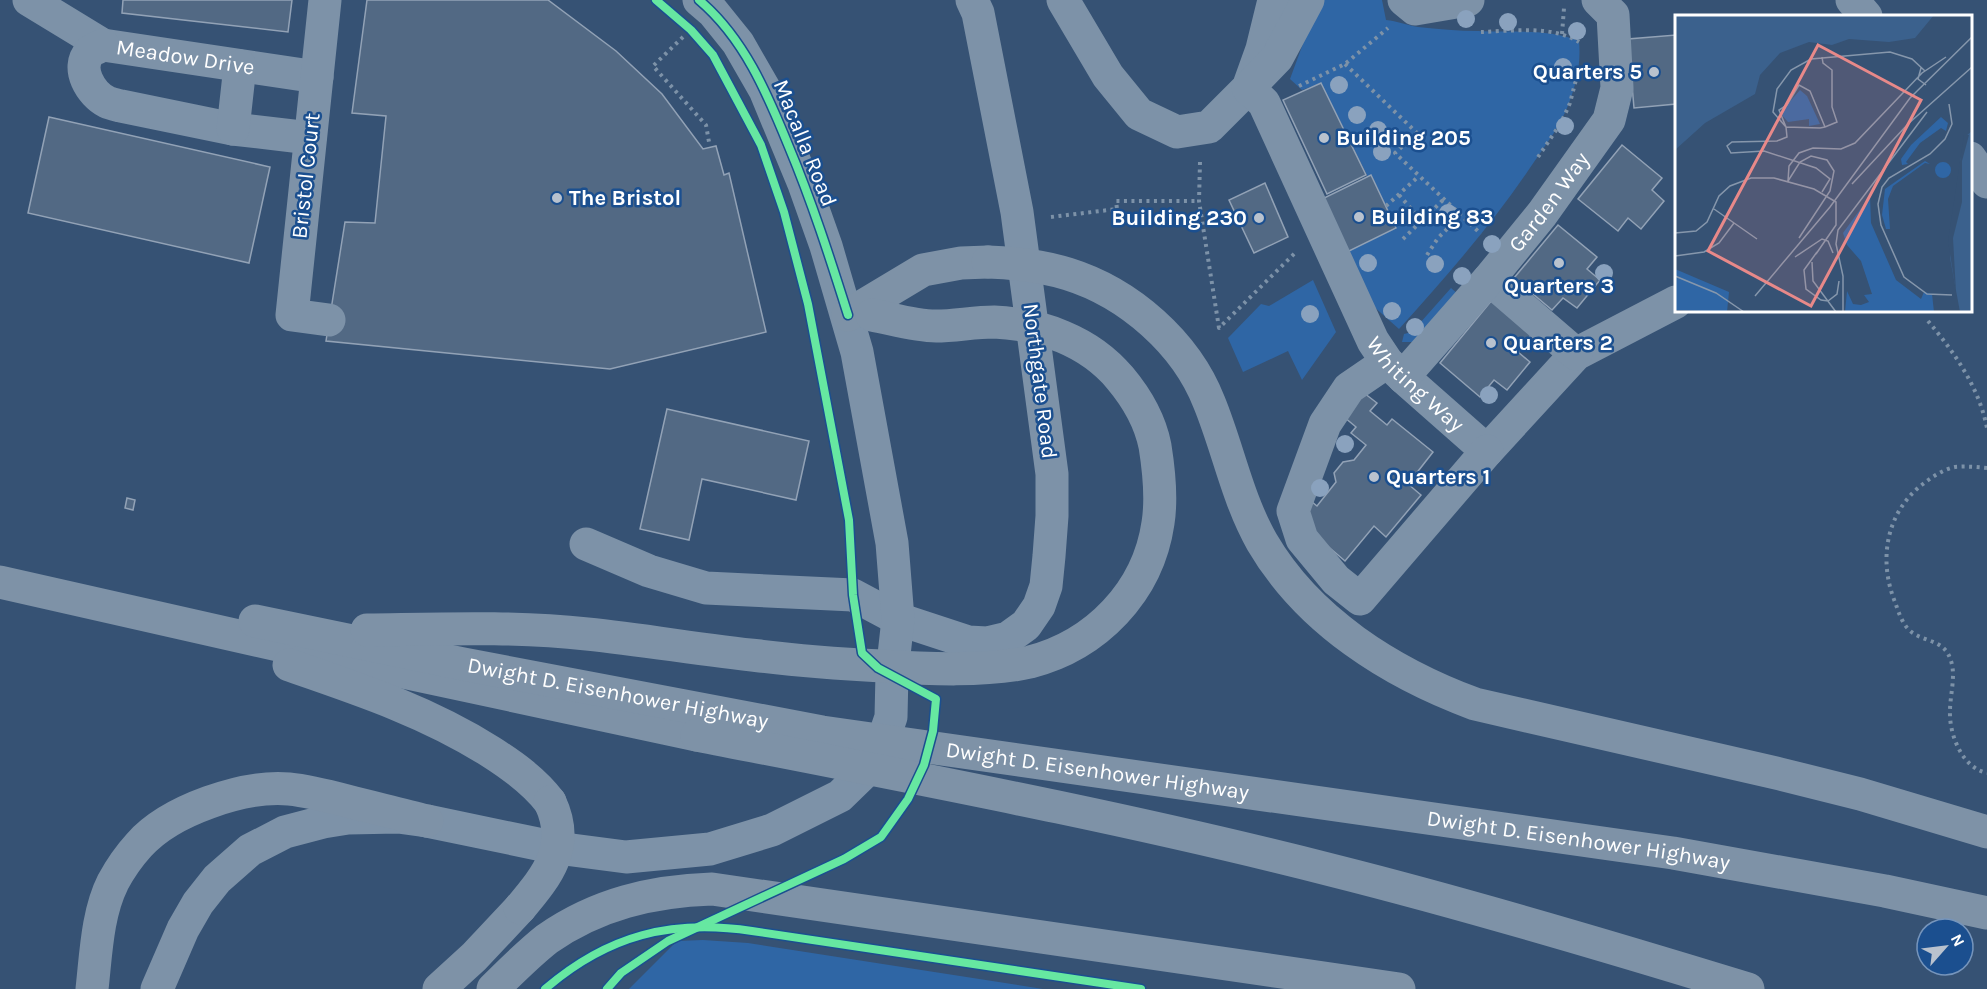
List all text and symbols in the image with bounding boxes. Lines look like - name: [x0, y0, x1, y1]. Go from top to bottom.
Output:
- inset map: [1675, 15, 1972, 312]
- street label: Meadow Drive: [114, 34, 257, 81]
- place label: Quarters 5: [1533, 59, 1642, 85]
- marker: Quarters 5: [1647, 65, 1661, 79]
- street label: Macalla Road: [768, 76, 842, 210]
- street label: Bristol Court: [286, 112, 326, 240]
- place label: Building 205: [1336, 125, 1471, 151]
- marker: Building 205: [1317, 131, 1331, 145]
- street label: Garden Way: [1503, 147, 1595, 257]
- place label: The Bristol: [569, 185, 681, 211]
- marker: The Bristol: [550, 191, 564, 205]
- place label: Building 83: [1371, 204, 1494, 230]
- place label: Building 230: [1111, 205, 1247, 231]
- marker: Building 83: [1352, 210, 1366, 224]
- marker: Building 230: [1252, 211, 1266, 225]
- marker: Quarters 3: [1552, 256, 1566, 270]
- place label: Quarters 3: [1504, 273, 1614, 299]
- street label: Northgate Road: [1018, 302, 1062, 460]
- place label: Quarters 2: [1503, 330, 1613, 356]
- street label: Whiting Way: [1361, 332, 1469, 438]
- marker: Quarters 2: [1484, 336, 1498, 350]
- place label: Quarters 1: [1386, 464, 1490, 490]
- marker: Quarters 1: [1367, 470, 1381, 484]
- street label: Dwight D. Eisenhower Highway: [465, 652, 771, 735]
- street label: Dwight D. Eisenhower Highway: [944, 737, 1251, 806]
- street label: Dwight D. Eisenhower Highway: [1425, 805, 1732, 876]
- north arrow: [1915, 917, 1975, 977]
- text: N: [1947, 931, 1969, 950]

